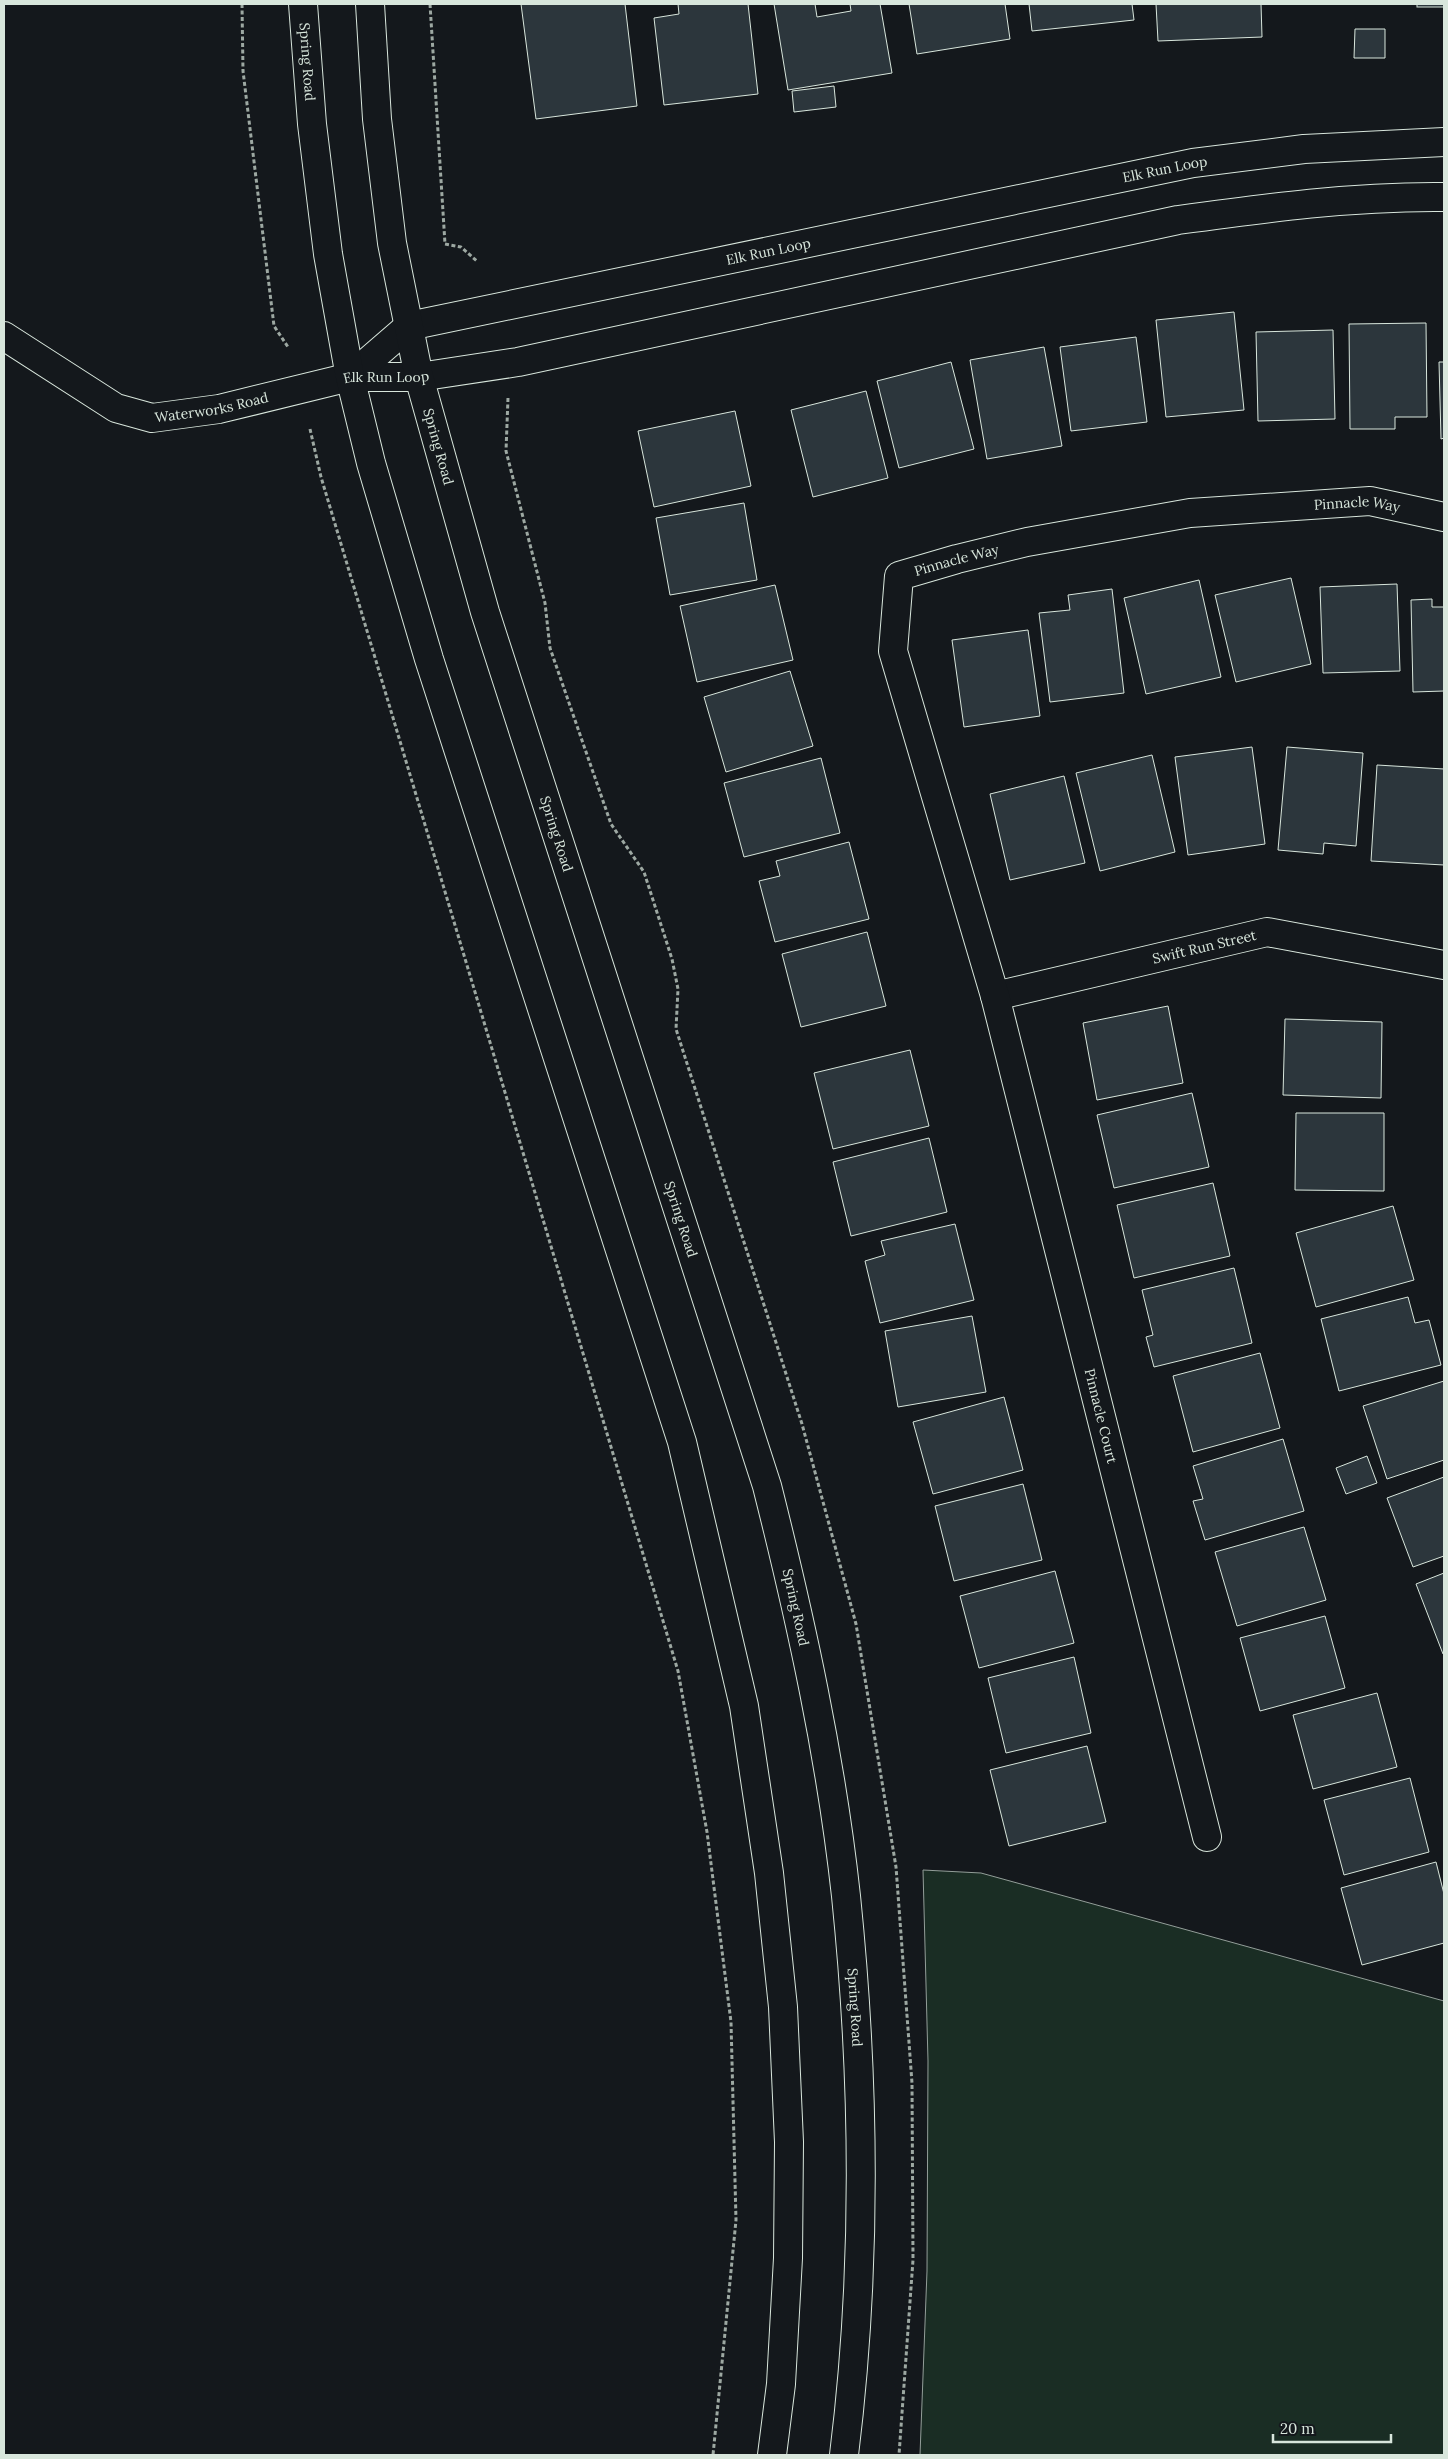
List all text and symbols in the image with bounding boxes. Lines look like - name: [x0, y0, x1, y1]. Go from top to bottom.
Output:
- street label: Spring Road: [295, 22, 319, 102]
- street label: Elk Run Loop: [1121, 152, 1208, 186]
- street label: Elk Run Loop: [724, 234, 812, 269]
- street label: Elk Run Loop: [341, 367, 430, 387]
- street label: Waterworks Road: [154, 388, 270, 427]
- street label: Spring Road: [419, 406, 458, 487]
- street label: Pinnacle Way: [1313, 492, 1403, 516]
- street label: Pinnacle Way: [912, 540, 1001, 580]
- street label: Spring Road: [536, 794, 577, 874]
- street label: Swift Run Street: [1151, 926, 1259, 968]
- street label: Spring Road: [660, 1179, 702, 1259]
- street label: Pinnacle Court: [1081, 1367, 1122, 1466]
- street label: Spring Road: [778, 1567, 813, 1648]
- street label: Spring Road: [844, 1968, 867, 2047]
- scale bar: [1273, 2412, 1390, 2444]
- text: 20 m: [1280, 2419, 1315, 2438]

